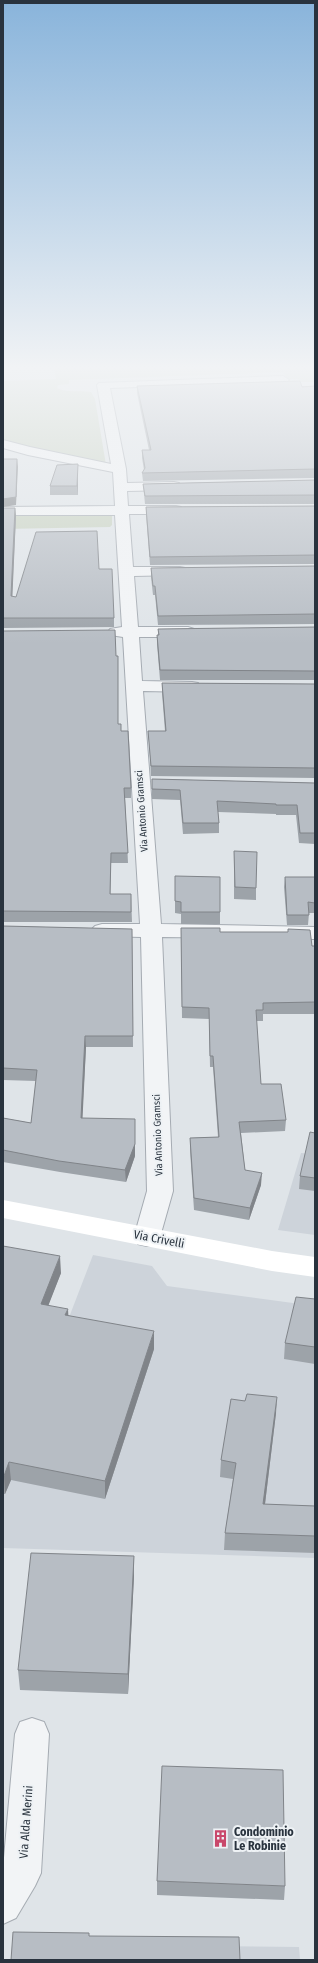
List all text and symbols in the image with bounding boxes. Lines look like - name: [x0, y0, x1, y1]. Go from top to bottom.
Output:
- street label: Via Antonio Gramsci: [133, 770, 151, 852]
- street label: Via Antonio Gramsci: [151, 1094, 165, 1176]
- street label: Via Crivelli: [132, 1227, 186, 1251]
- street label: Via Alda Merini: [16, 1785, 36, 1859]
- place label: Condominio Le Robinie: [234, 1825, 294, 1853]
- building icon: Condominio Le Robinie: [211, 1829, 231, 1849]

